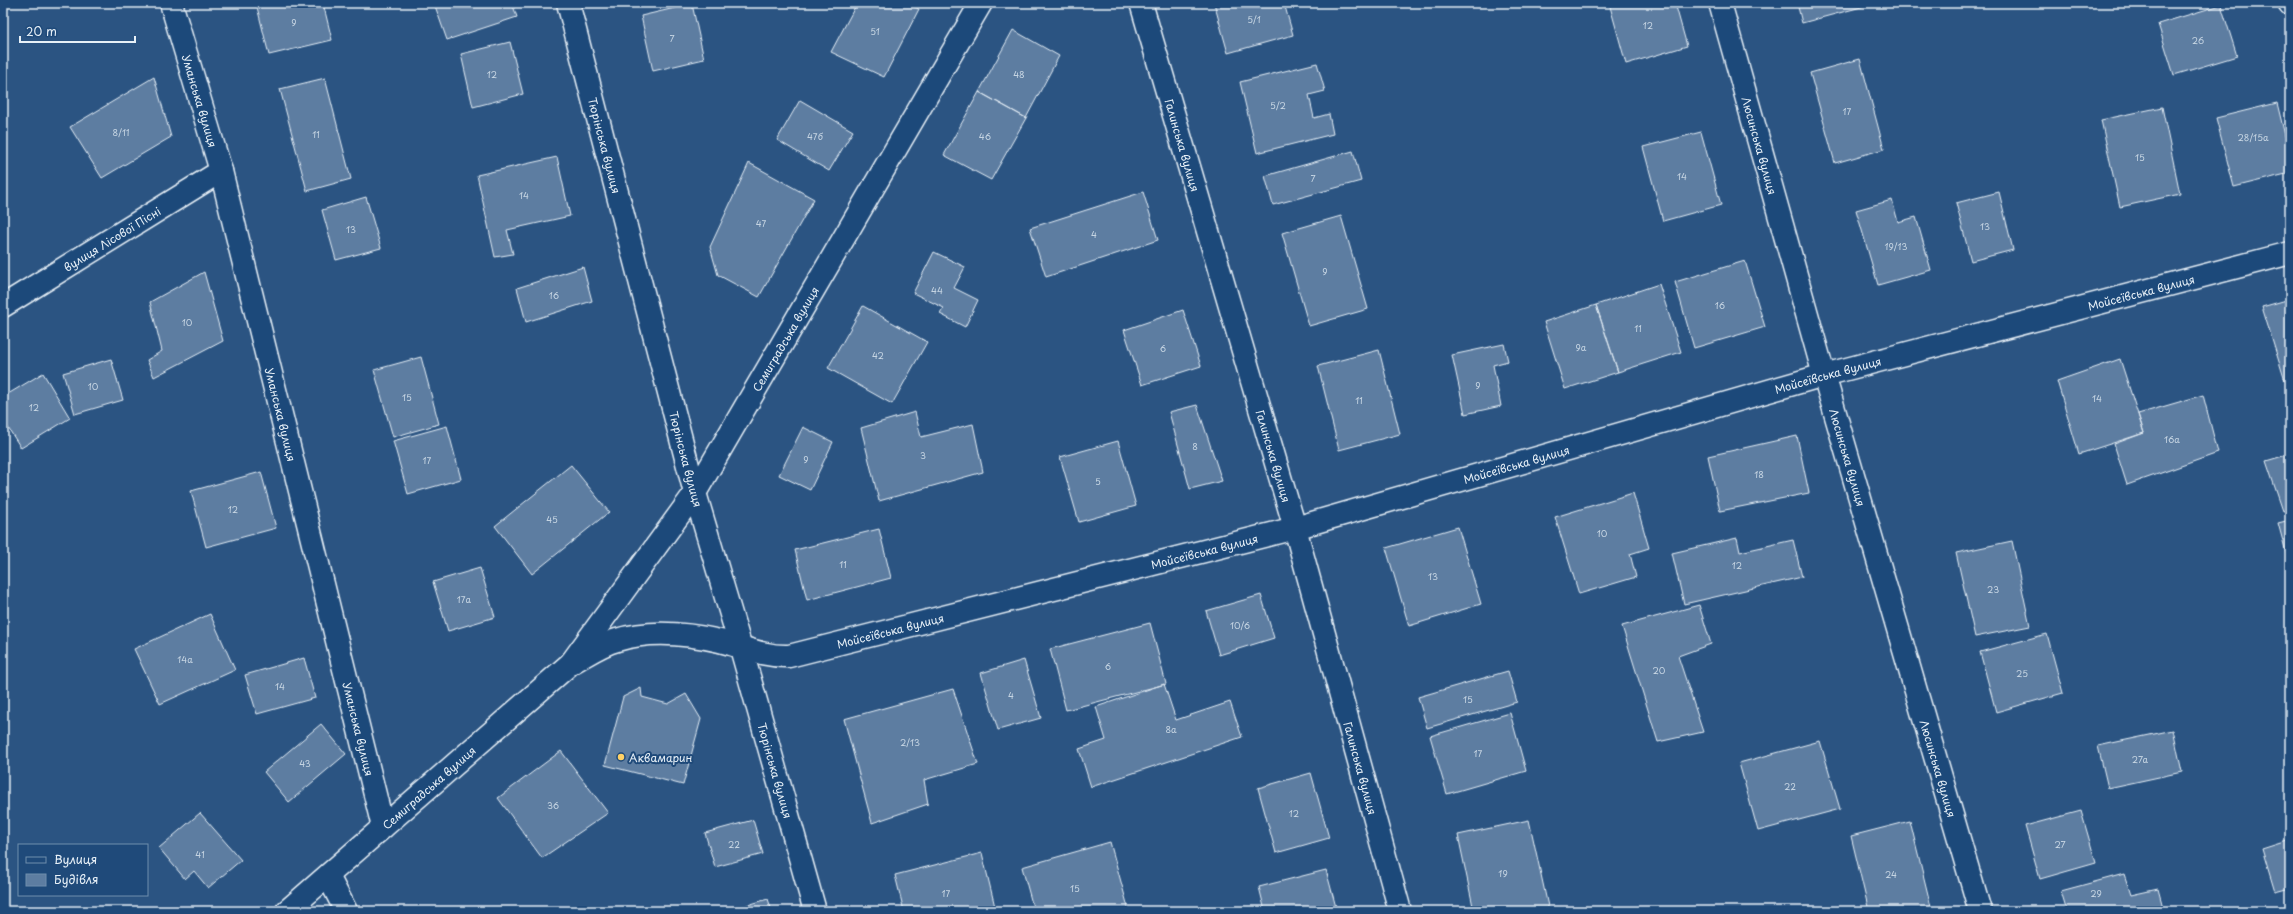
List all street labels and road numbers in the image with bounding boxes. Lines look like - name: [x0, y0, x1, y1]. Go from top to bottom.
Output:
- street label: Уманська вулиця: [178, 52, 222, 149]
- street label: Тюрінська вулиця: [584, 95, 626, 195]
- street label: Люсинська вулиця: [1738, 95, 1782, 196]
- street label: Галинська вулиця: [1161, 97, 1204, 193]
- street label: вулиця Лісової Пісні: [60, 202, 164, 275]
- street label: Мойсеївська вулиця: [2086, 270, 2196, 314]
- street label: Семиградська вулиця: [748, 283, 822, 395]
- street label: Мойсеївська вулиця: [1772, 352, 1883, 397]
- street label: Уманська вулиця: [261, 366, 301, 463]
- street label: Люсинська вулиця: [1826, 407, 1870, 508]
- street label: Галинська вулиця: [1252, 408, 1296, 504]
- street label: Тюрінська вулиця: [666, 409, 707, 509]
- street label: Мойсеївська вулиця: [1461, 441, 1572, 487]
- street label: Мойсеївська вулиця: [1149, 529, 1260, 573]
- street label: Мойсеївська вулиця: [835, 609, 946, 652]
- street label: Уманська вулиця: [339, 680, 379, 778]
- street label: Люсинська вулиця: [1916, 718, 1961, 819]
- street label: Галинська вулиця: [1340, 720, 1382, 816]
- street label: Тюрінська вулиця: [754, 721, 797, 820]
- street label: Семиградська вулиця: [378, 742, 479, 833]

